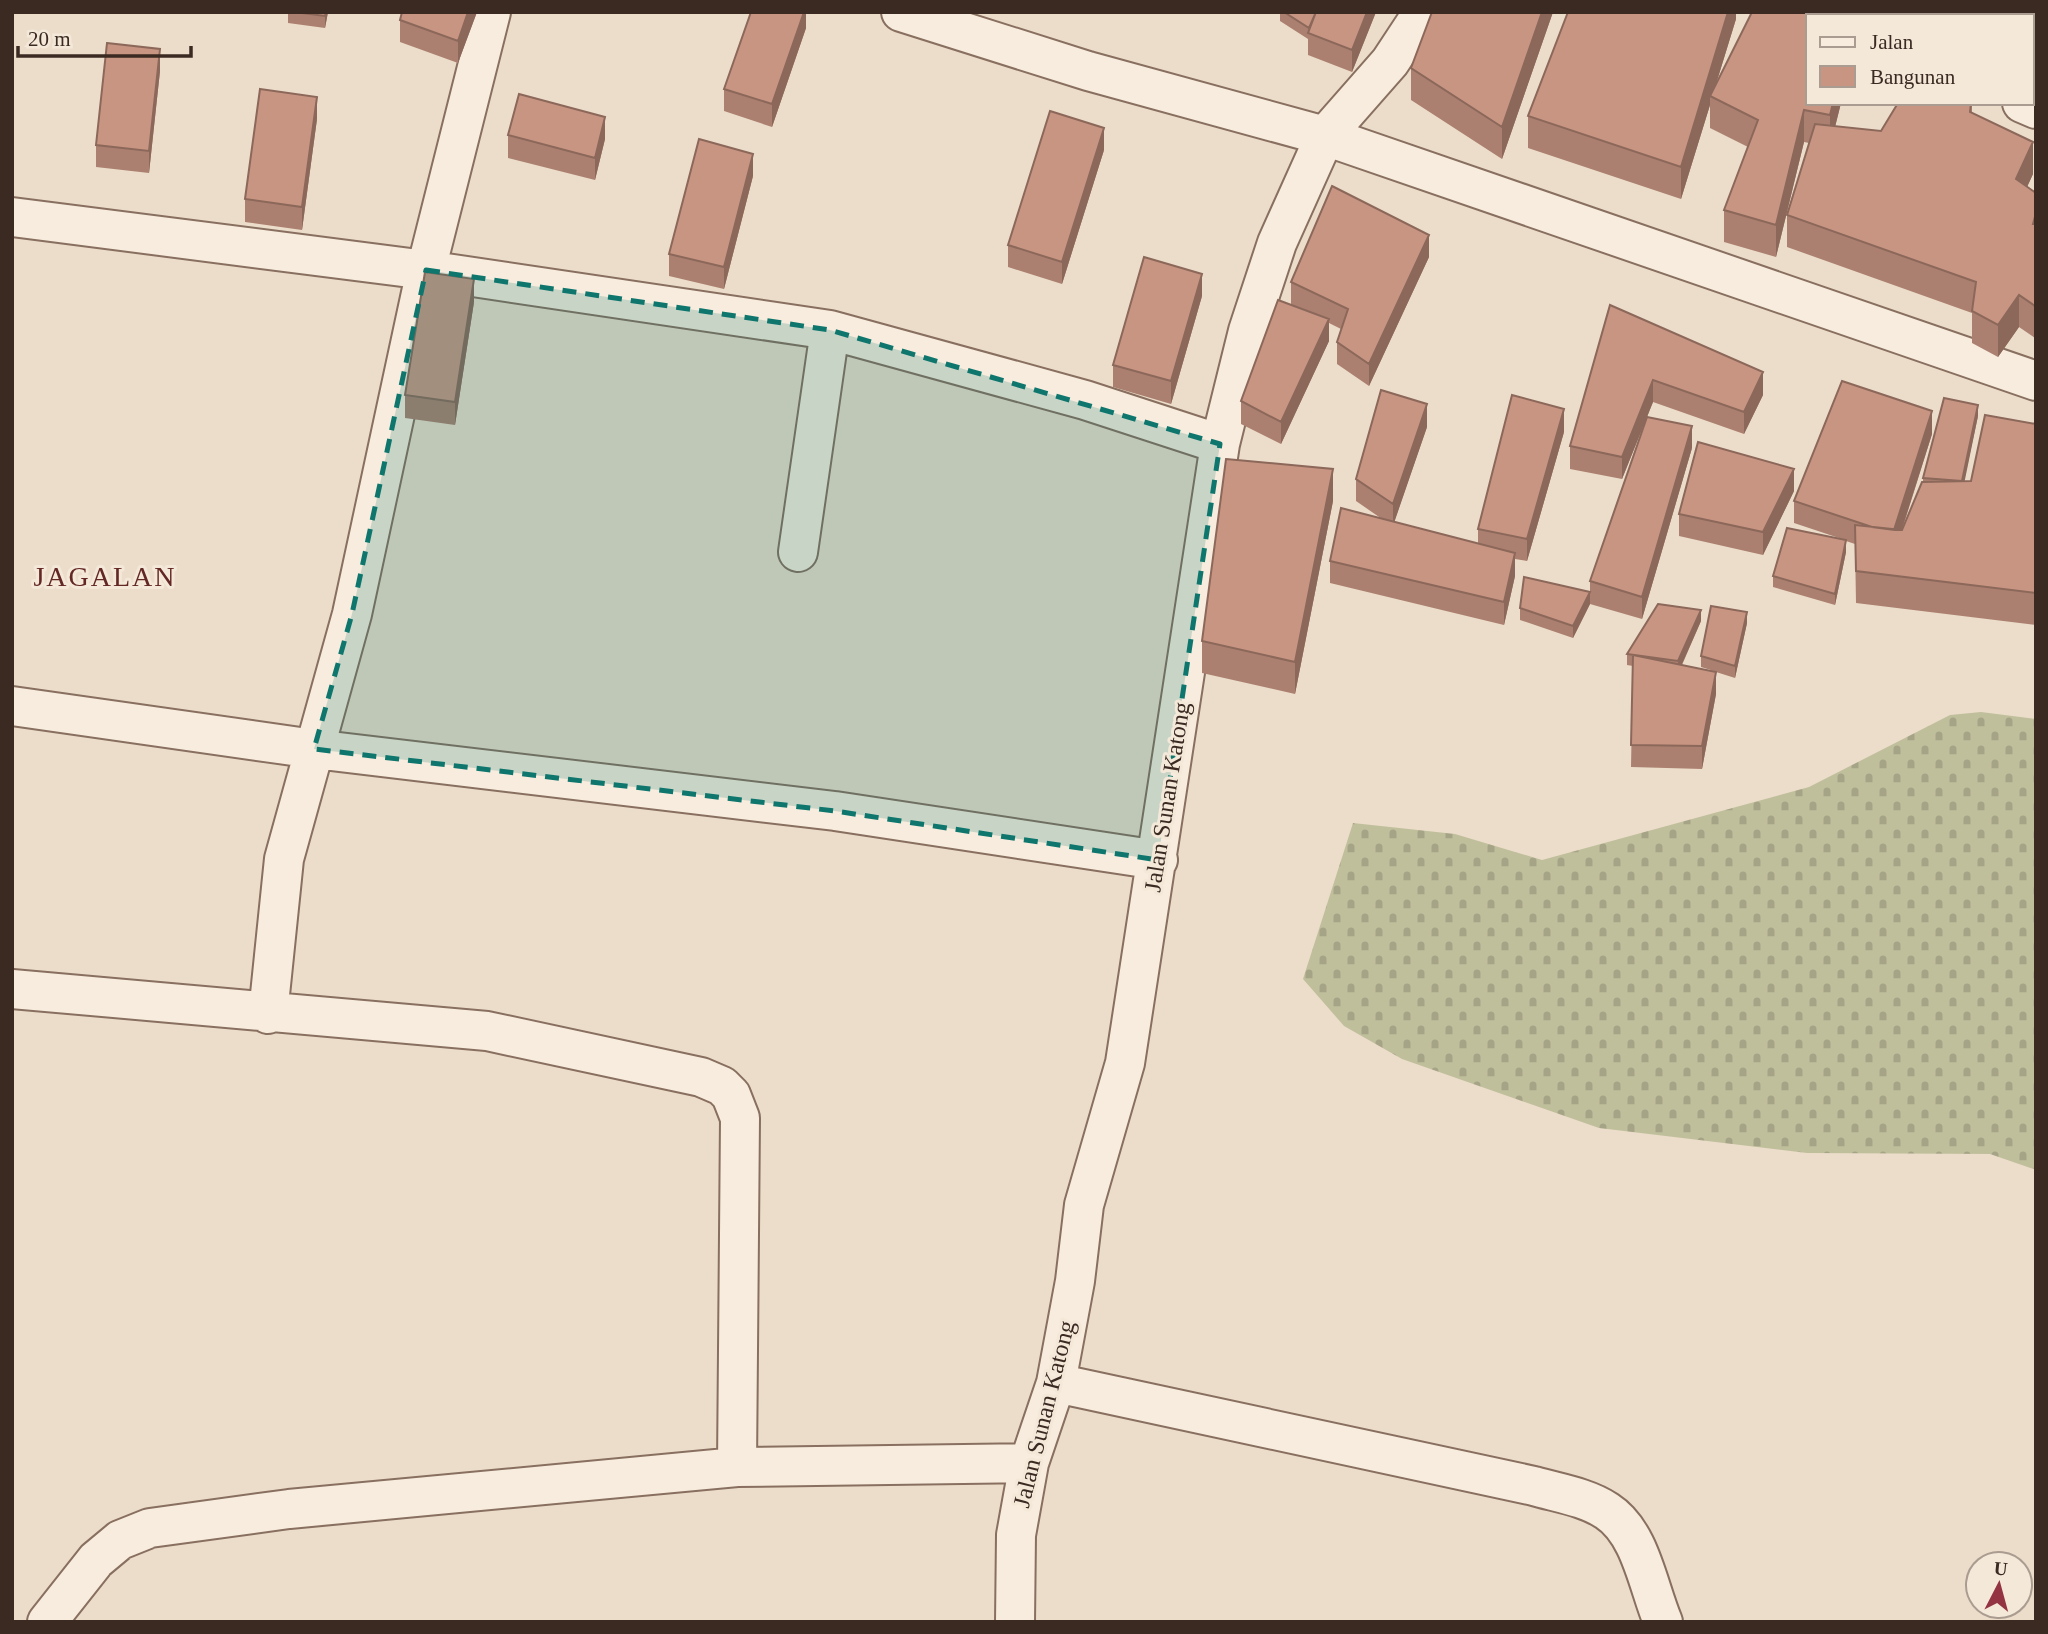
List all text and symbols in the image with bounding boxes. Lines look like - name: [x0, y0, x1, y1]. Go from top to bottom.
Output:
- scale bar: [18, 14, 191, 58]
- legend: [1806, 14, 2034, 105]
- text: 20 m: [28, 27, 71, 51]
- text: Jalan: [1870, 30, 1914, 54]
- text: Bangunan: [1870, 65, 1956, 89]
- district label: JAGALAN: [33, 561, 177, 592]
- street label: Jalan Sunan Katong: [1139, 700, 1195, 894]
- street label: Jalan Sunan Katong: [1008, 1318, 1080, 1510]
- north arrow: [1964, 1550, 2034, 1620]
- text: U: [1993, 1557, 2009, 1580]

